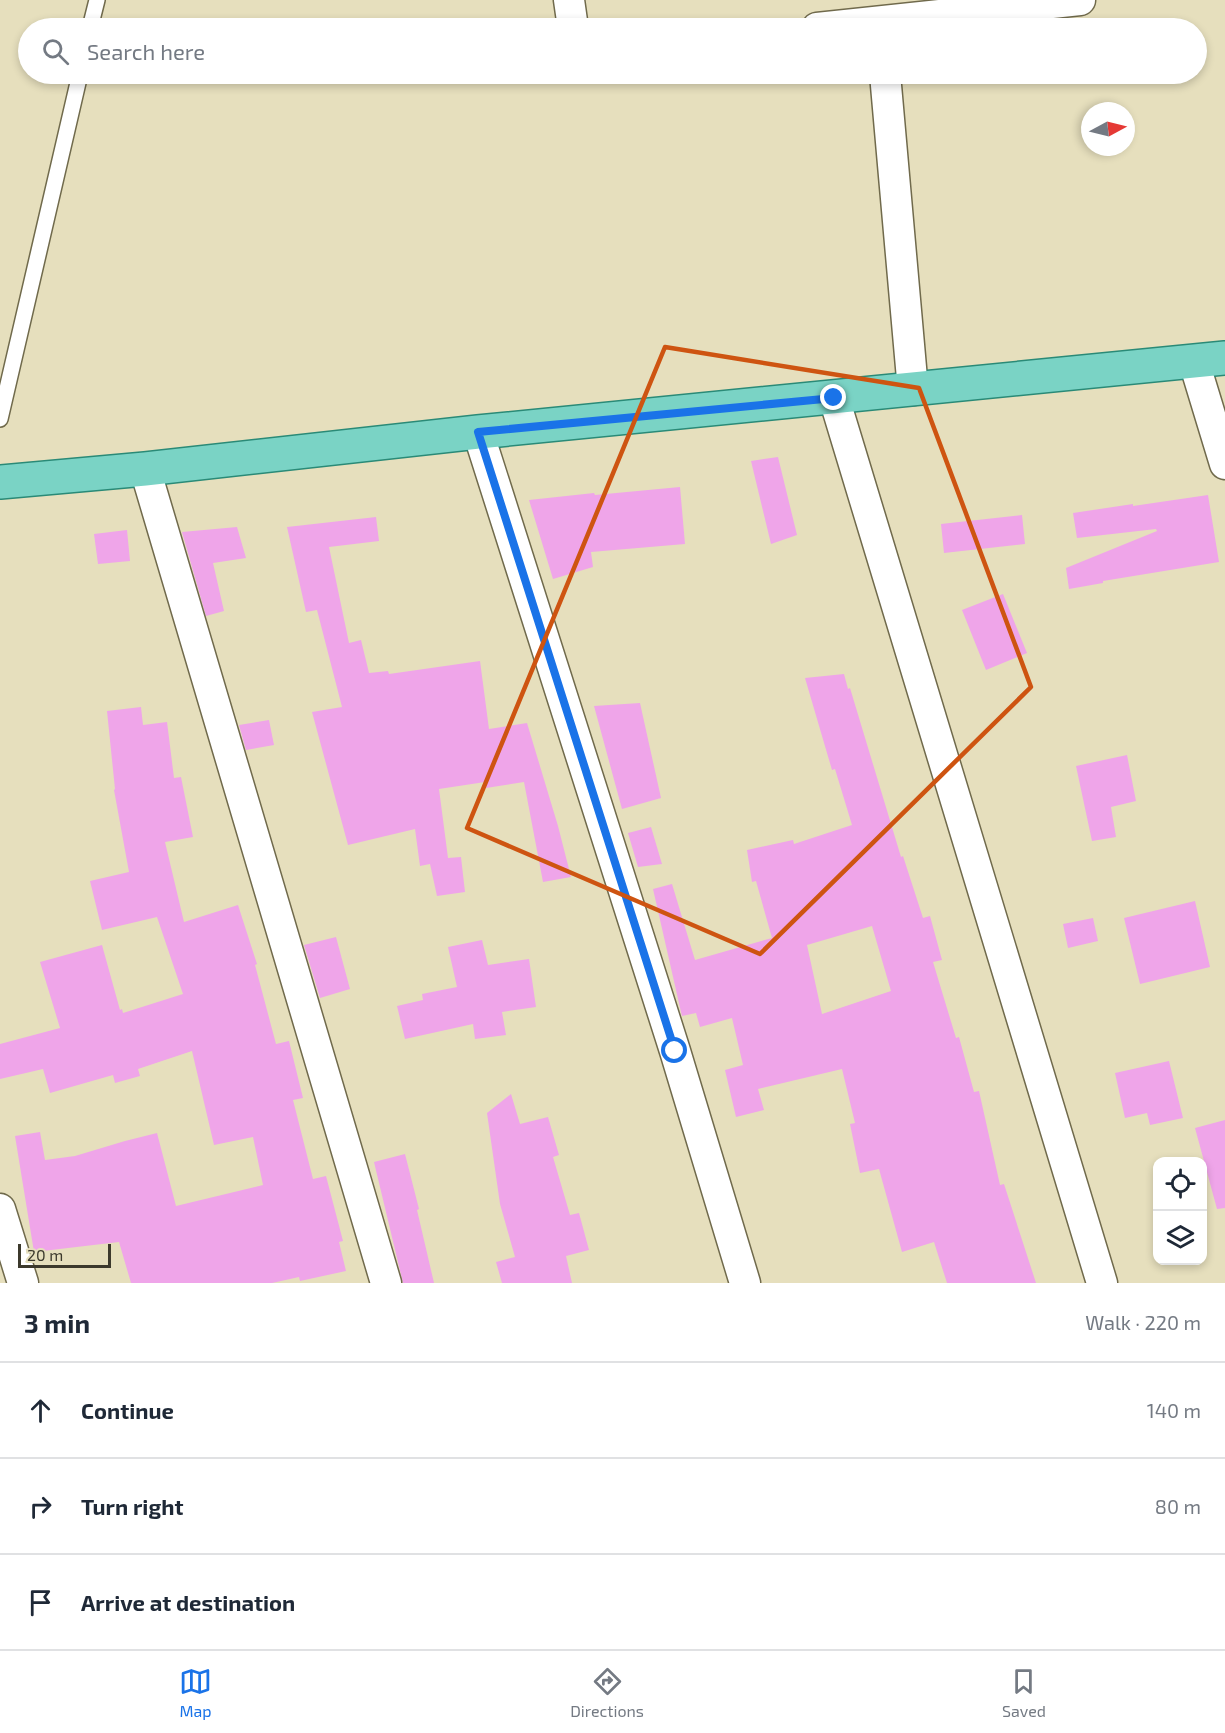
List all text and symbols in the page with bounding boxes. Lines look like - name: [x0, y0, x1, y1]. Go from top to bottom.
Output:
- search box: [18, 18, 1207, 84]
- icon: search: [39, 35, 72, 68]
- text: Search here: [87, 38, 205, 64]
- north arrow: [1081, 102, 1135, 156]
- route end: [820, 384, 846, 410]
- route start: [661, 1037, 687, 1063]
- map controls: [1153, 1157, 1207, 1265]
- button: locate: [1153, 1157, 1207, 1211]
- button: layers: [1153, 1211, 1207, 1265]
- scale bar: [18, 1241, 111, 1268]
- text: 20 m: [27, 1245, 63, 1264]
- text: 3 min: [24, 1307, 90, 1338]
- text: Walk · 220 m: [1085, 1310, 1201, 1334]
- icon: ahead: [24, 1394, 57, 1427]
- text: Continue: [81, 1397, 174, 1423]
- text: 140 m: [1147, 1398, 1201, 1422]
- icon: right: [24, 1490, 57, 1523]
- text: Turn right: [81, 1493, 183, 1519]
- text: 80 m: [1155, 1494, 1201, 1518]
- icon: arrive: [24, 1586, 57, 1619]
- text: Arrive at destination: [81, 1589, 295, 1615]
- tab: Map: [179, 1665, 212, 1720]
- tab: Directions: [570, 1665, 644, 1720]
- tab: Saved: [1002, 1665, 1046, 1720]

